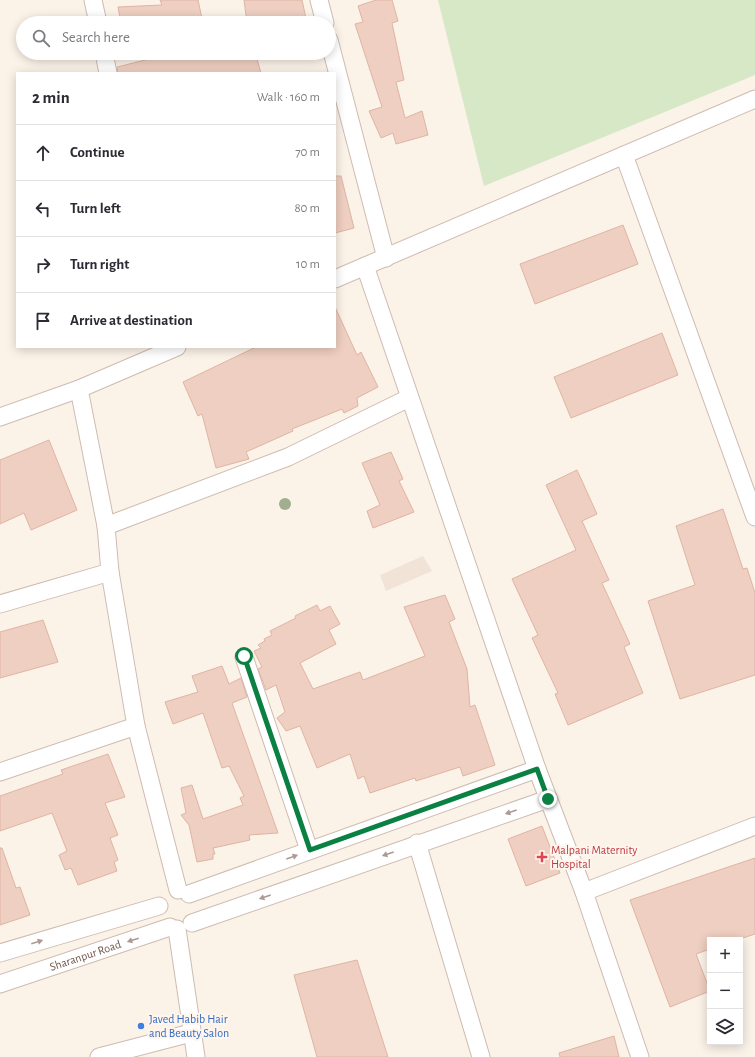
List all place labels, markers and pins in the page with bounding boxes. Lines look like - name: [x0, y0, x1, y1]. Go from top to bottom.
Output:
- place label: Malpani Maternity Hospital: [551, 844, 637, 870]
- marker: Malpani Maternity Hospital: [536, 851, 548, 863]
- place label: Javed Habib Hair and Beauty Salon: [149, 1013, 229, 1040]
- marker: Javed Habib Hair and Beauty Salon: [136, 1021, 146, 1031]

